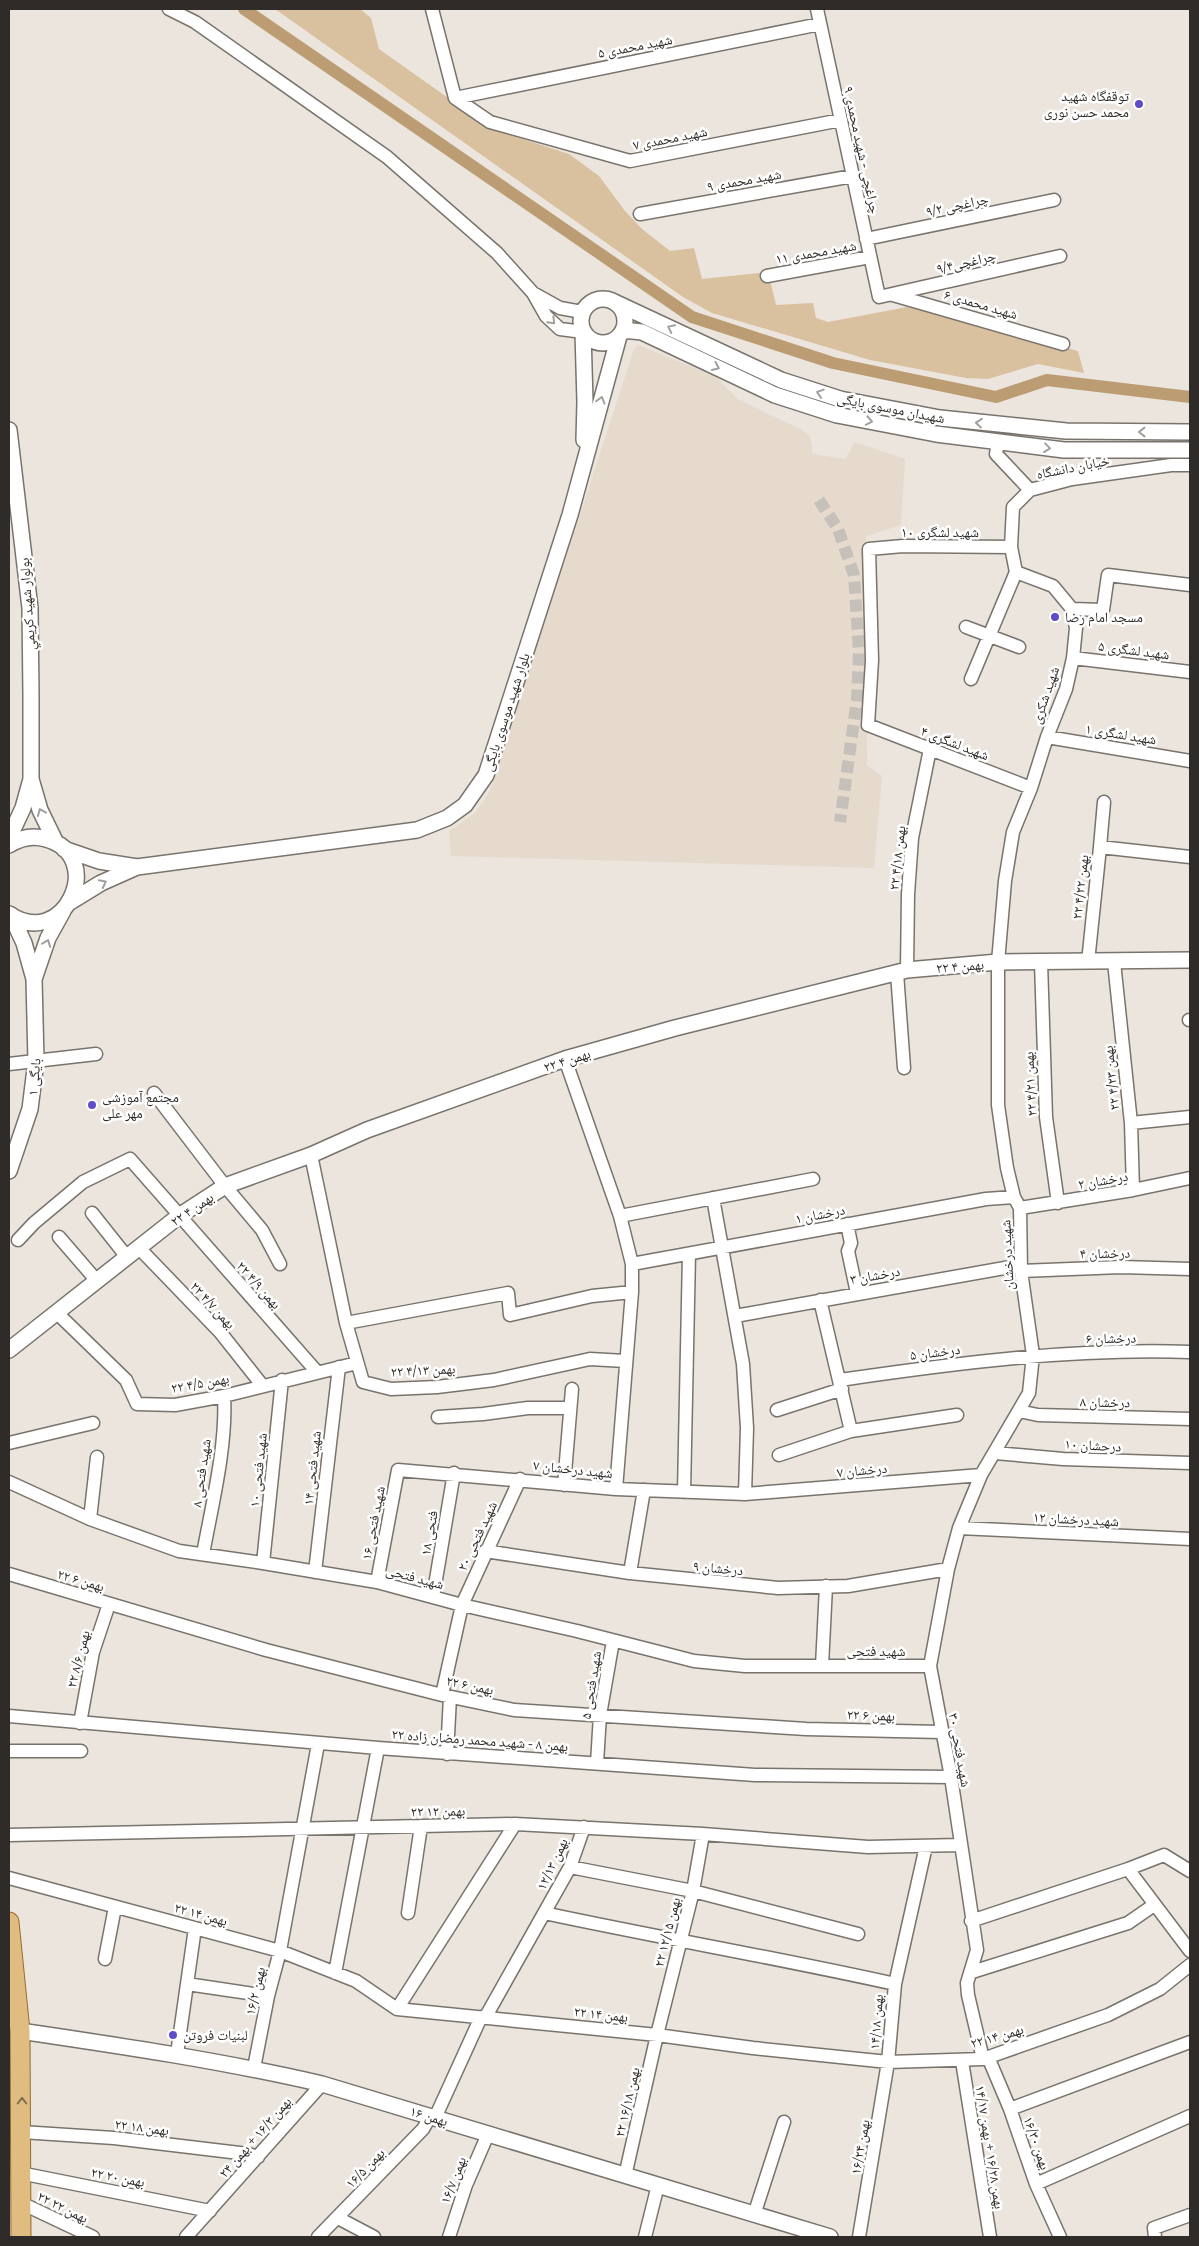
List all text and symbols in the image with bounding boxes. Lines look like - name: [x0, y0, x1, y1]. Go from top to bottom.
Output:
- street label: شهید محمدی ۵: [596, 29, 675, 67]
- street label: ۹ چراغچی - شهید محمدی: [835, 84, 885, 217]
- place label: توقفگاه شهید محمد حسن نوری: [1044, 86, 1129, 126]
- marker: توقفگاه شهید محمد حسن نوری: [1133, 98, 1145, 110]
- street label: شهید محمدی ۷: [631, 121, 710, 159]
- street label: شهید محمدی ۹: [705, 164, 784, 200]
- street label: ۹/۲ چراغچی: [924, 189, 991, 225]
- street label: شهید محمدی ۱۱: [774, 235, 859, 273]
- street label: ۹/۴چراغچی: [934, 245, 999, 282]
- street label: شهید محمدی ۶: [941, 284, 1020, 328]
- one-way arrow: [546, 315, 555, 324]
- one-way arrow: [667, 324, 676, 334]
- one-way arrow: [711, 361, 720, 371]
- one-way arrow: [816, 388, 825, 398]
- street label: شهیدان موسوی بایگی: [835, 388, 947, 432]
- one-way arrow: [595, 397, 605, 405]
- one-way arrow: [864, 416, 873, 426]
- one-way arrow: [975, 417, 983, 428]
- one-way arrow: [1137, 427, 1145, 437]
- one-way arrow: [1043, 442, 1051, 453]
- street label: خیابان دانشگاه: [1035, 450, 1112, 488]
- street label: شهید لشگری ۱۰: [901, 522, 979, 546]
- street label: بولوار شهيد كريمي: [14, 557, 44, 651]
- place label: مسجد امام رضا: [1065, 607, 1143, 631]
- marker: مسجد امام رضا: [1049, 611, 1061, 623]
- street label: شهید لشگری ۵: [1097, 636, 1171, 668]
- street label: بلوار شهید موسوی بایگی: [477, 650, 538, 775]
- street label: شهید شکری: [1026, 664, 1068, 728]
- street label: شهید لشگری ۱: [1083, 719, 1158, 753]
- street label: شهید لشگری ۴: [917, 721, 992, 769]
- one-way arrow: [37, 808, 48, 817]
- street label: ۲۲ بهمن ۴/۱۸: [884, 825, 914, 892]
- street label: ۲۲ بهمن ۴/۲۲: [1067, 854, 1097, 921]
- one-way arrow: [98, 879, 107, 889]
- one-way arrow: [41, 939, 51, 948]
- street label: ۲۲ بهمن ۴: [935, 954, 985, 982]
- street label: ۲۲ بهمن ۴: [541, 1043, 594, 1081]
- street label: ۲۲ بهمن ۴/۲۳: [1098, 1044, 1128, 1111]
- street label: ۲۲ بهمن ۴/۲۱: [1018, 1051, 1046, 1117]
- street label: بایگی ۱: [22, 1057, 50, 1097]
- place label: مجتمع آموزشی مهر علی: [102, 1087, 179, 1127]
- marker: مجتمع آموزشی مهر علی: [86, 1099, 98, 1111]
- street label: درخشان ۲: [1076, 1166, 1131, 1198]
- street label: ۲۲ بهمن ۴: [166, 1187, 220, 1234]
- street label: درخشان ۱: [793, 1199, 848, 1233]
- street label: شهید درخشان: [995, 1219, 1023, 1291]
- street label: درخشان ۴: [1080, 1243, 1131, 1267]
- street label: ۲۲ بهمن ۴/۹: [229, 1257, 286, 1316]
- street label: درخشان ۳: [848, 1261, 903, 1293]
- street label: ۲۲ بهمن ۴/۷: [183, 1277, 240, 1336]
- street label: درخشان ۶: [1086, 1328, 1137, 1352]
- street label: درخشان ۵: [909, 1339, 962, 1369]
- street label: ۲۲ بهمن ۴/۱۳: [390, 1358, 456, 1386]
- street label: ۲۲ بهمن ۴/۵: [169, 1368, 231, 1402]
- street label: درخشان ۸: [1079, 1392, 1131, 1416]
- street label: شهید فتحی ۱۴: [298, 1430, 330, 1507]
- street label: شهید فتحی ۱۰: [244, 1432, 276, 1509]
- street label: درحشان ۱۰: [1064, 1434, 1122, 1460]
- street label: شهید فتحی ۸: [186, 1438, 220, 1509]
- street label: شهید درخشان ۷: [532, 1455, 614, 1487]
- street label: درخشان ۷: [836, 1458, 889, 1486]
- street label: شهید فتحی ۱۶: [356, 1484, 394, 1562]
- street label: شهید فتحی ۲۰: [452, 1498, 506, 1576]
- street label: شهید درخشان ۱۲: [1032, 1507, 1120, 1535]
- street label: فتحی ۱۸: [415, 1509, 447, 1558]
- street label: درخشان ۹: [692, 1556, 744, 1584]
- street label: شهید فتحی: [383, 1560, 446, 1598]
- street label: ۲۲ بهمن ۶: [54, 1564, 107, 1600]
- street label: ۲۲ بهمن ۸/۶: [61, 1628, 99, 1691]
- street label: شهید فتحی: [846, 1641, 906, 1665]
- street label: شهید فتحی ۵: [576, 1650, 610, 1721]
- street label: ۲۲ بهمن ۶: [444, 1670, 496, 1704]
- street label: ۲۲ بهمن ۶: [846, 1704, 896, 1730]
- street label: شهید فتحی ۳۰: [940, 1711, 976, 1789]
- street label: ۲۲ بهمن ۸ - شهید محمد رمضان زاده: [391, 1724, 569, 1760]
- street label: ۲۲ بهمن ۱۲: [411, 1801, 466, 1825]
- street label: بهمن ۱۲/۱۳: [531, 1835, 576, 1895]
- street label: ۲۲ بهمن ۱۲/۱۵: [649, 1895, 689, 1970]
- street label: ۲۲ بهمن ۱۴: [171, 1897, 230, 1935]
- street label: بهمن ۱۶/۲: [240, 1965, 274, 2018]
- street label: بهمن ۱۴/۱۸: [864, 1994, 892, 2051]
- street label: ۲۲ بهمن ۱۴: [572, 2001, 629, 2031]
- street label: ۲۲ بهمن ۱۴: [968, 2019, 1027, 2057]
- place label: لبنیات فروتن: [183, 2025, 248, 2049]
- marker: لبنیات فروتن: [167, 2029, 179, 2041]
- street label: ۲۲ بهمن ۱۶/۱۸: [609, 2065, 649, 2140]
- street label: بهمن ۱۶/۲۸ + بهمن ۱۴/۱۷: [966, 2084, 1010, 2211]
- street label: بهمن ۱۶/۳ + بهمن ۲۴: [214, 2092, 299, 2185]
- one-way arrow: [17, 2097, 27, 2104]
- street label: بهمن ۱۶: [406, 2101, 451, 2135]
- street label: ۲۲ بهمن ۱۸: [113, 2114, 170, 2144]
- street label: بهمن ۱۶/۳۰: [1015, 2114, 1056, 2174]
- street label: بهمن ۱۶/۲۴: [845, 2118, 879, 2177]
- street label: بهمن ۱۶/۵: [341, 2143, 392, 2195]
- street label: بهمن ۱۶/۷: [435, 2153, 475, 2208]
- street label: ۲۲ بهمن ۲۰: [89, 2162, 147, 2196]
- street label: ۲۲ بهمن ۲۲: [32, 2186, 92, 2232]

